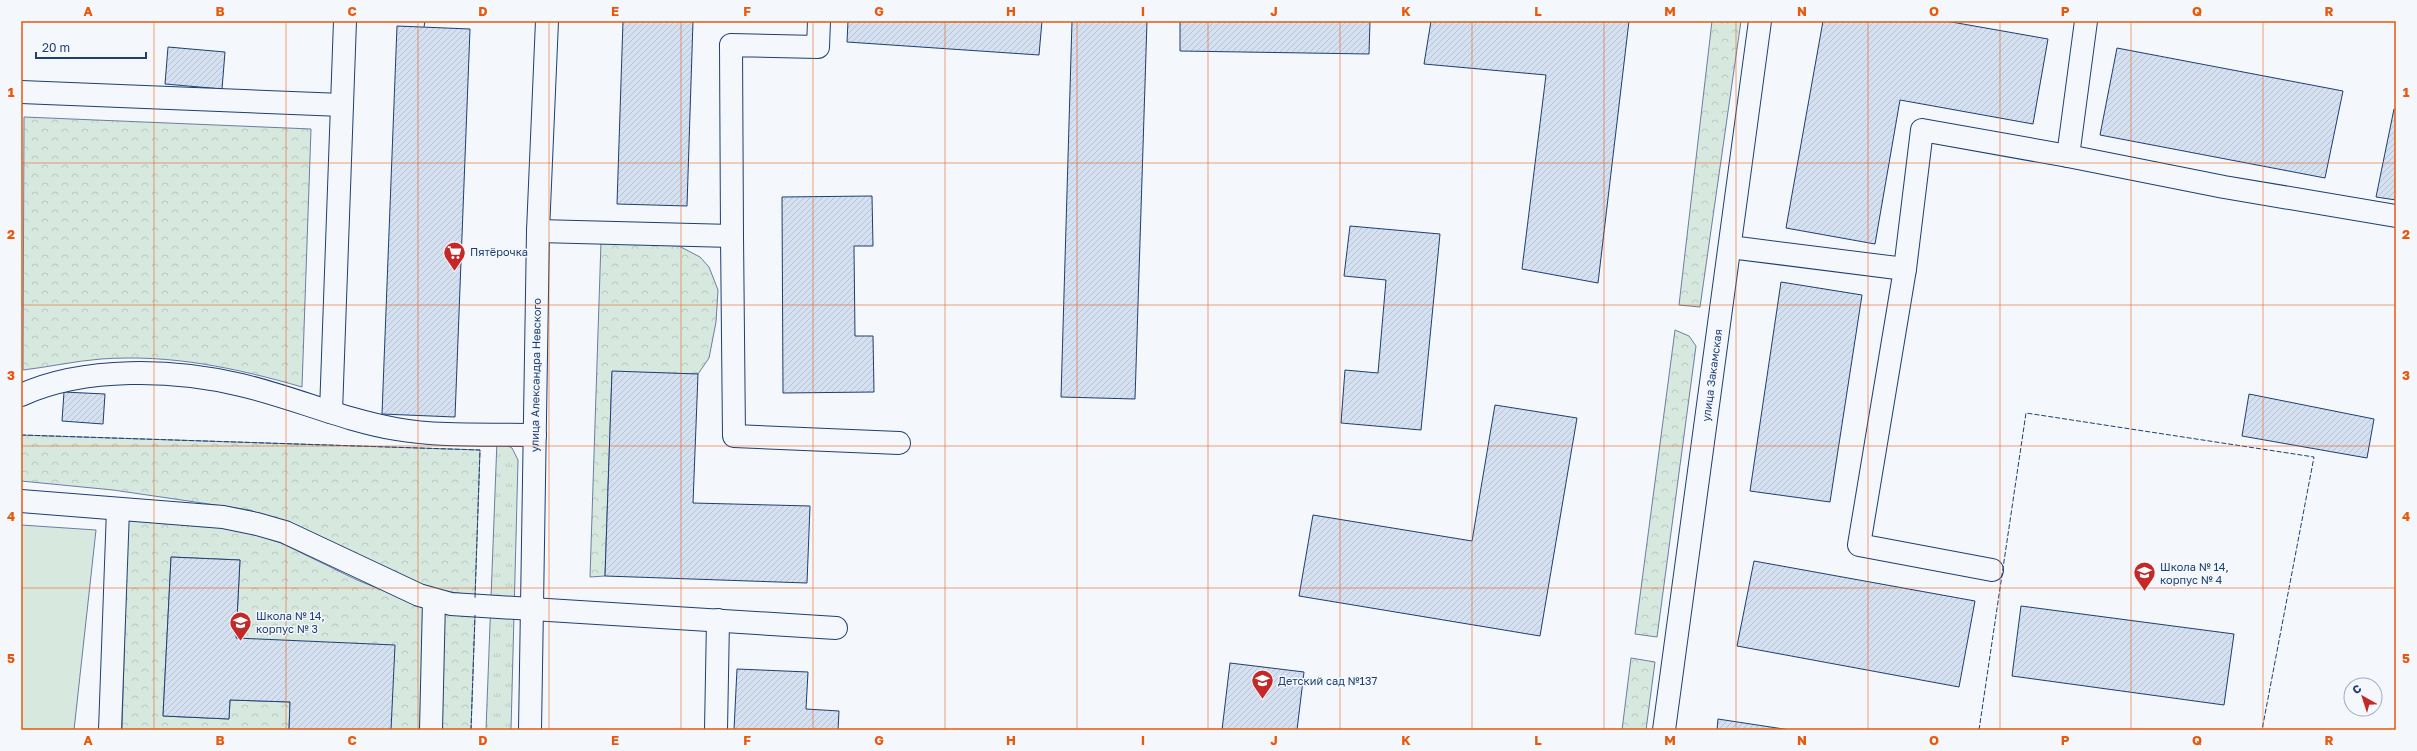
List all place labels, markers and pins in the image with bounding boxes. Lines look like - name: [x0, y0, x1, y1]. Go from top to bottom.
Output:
- supermarket icon: Пятёрочка: [441, 239, 467, 272]
- place label: Пятёрочка: [470, 245, 528, 258]
- school or university icon: Школа № 14, корпус № 4: [2131, 560, 2157, 593]
- place label: Школа № 14, корпус № 4: [2160, 560, 2229, 586]
- school or university icon: Школа № 14, корпус № 3: [228, 609, 254, 642]
- place label: Школа № 14, корпус № 3: [256, 609, 325, 635]
- school or university icon: Детский сад №137: [1250, 668, 1276, 701]
- place label: Детский сад №137: [1278, 674, 1377, 687]

